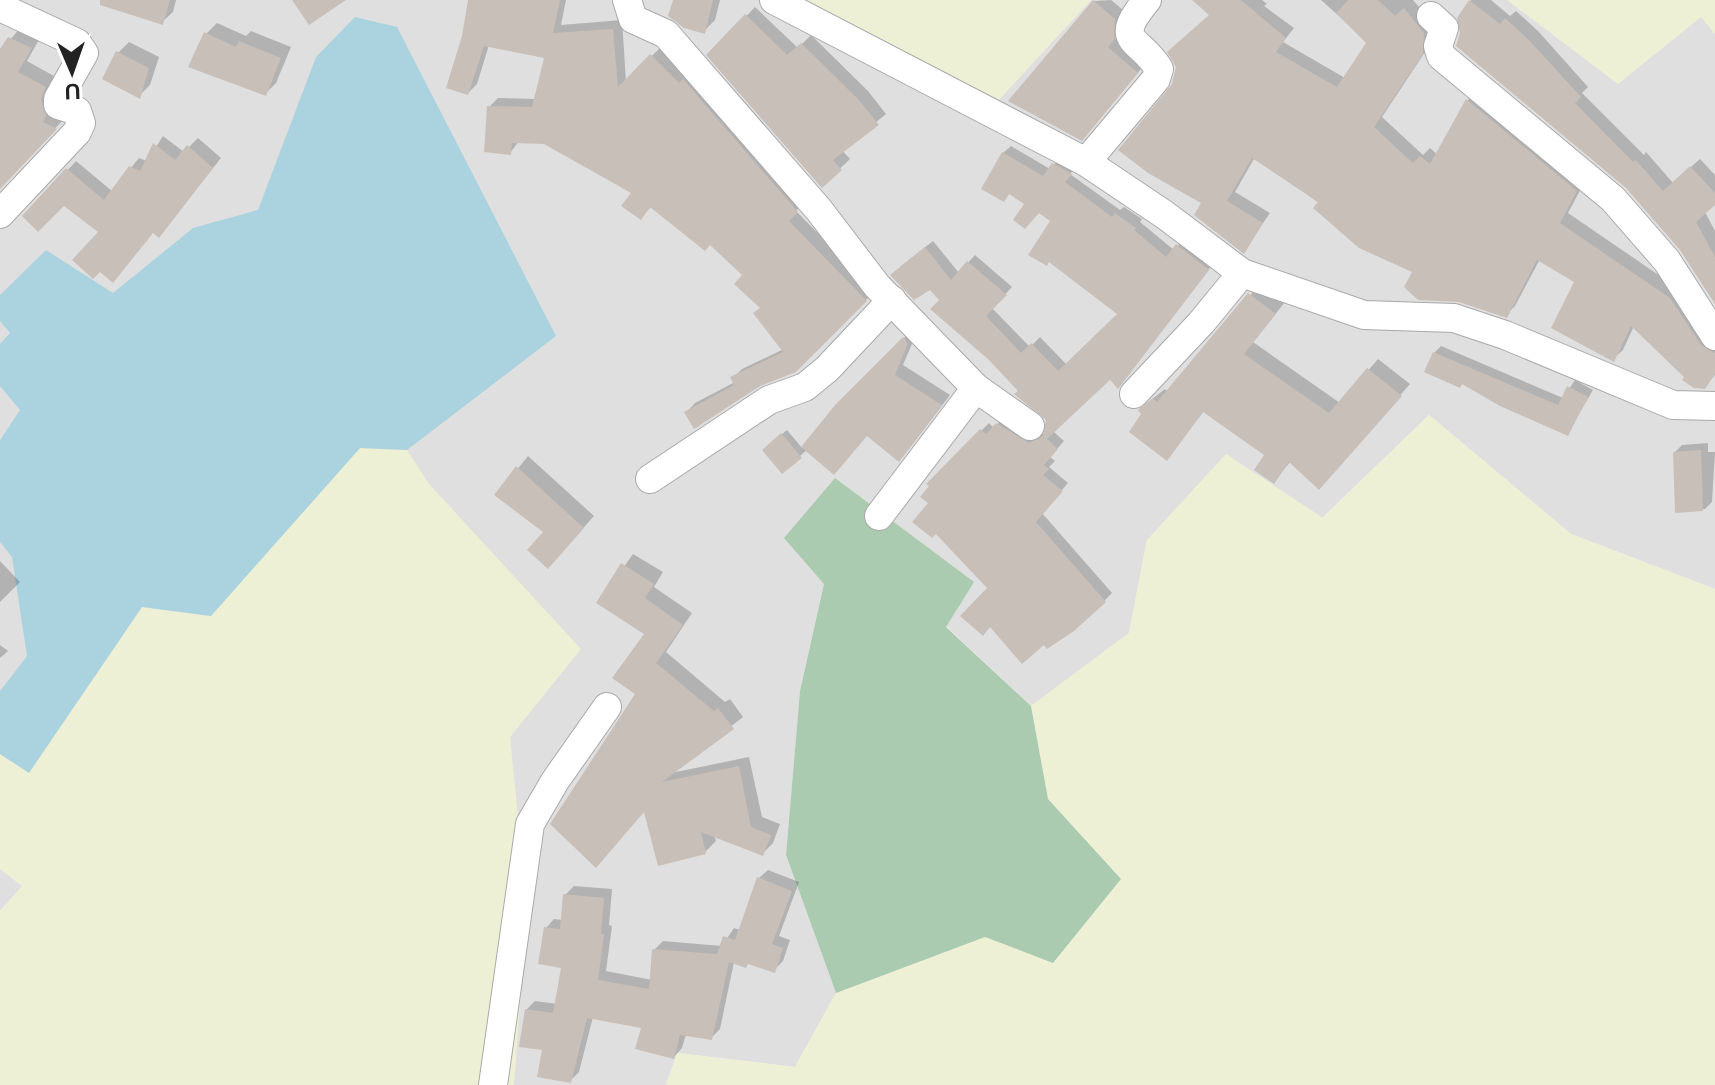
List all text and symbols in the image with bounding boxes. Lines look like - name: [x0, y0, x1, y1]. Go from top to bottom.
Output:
- north arrow: [32, 32, 112, 112]
- text: U: [64, 79, 81, 104]

